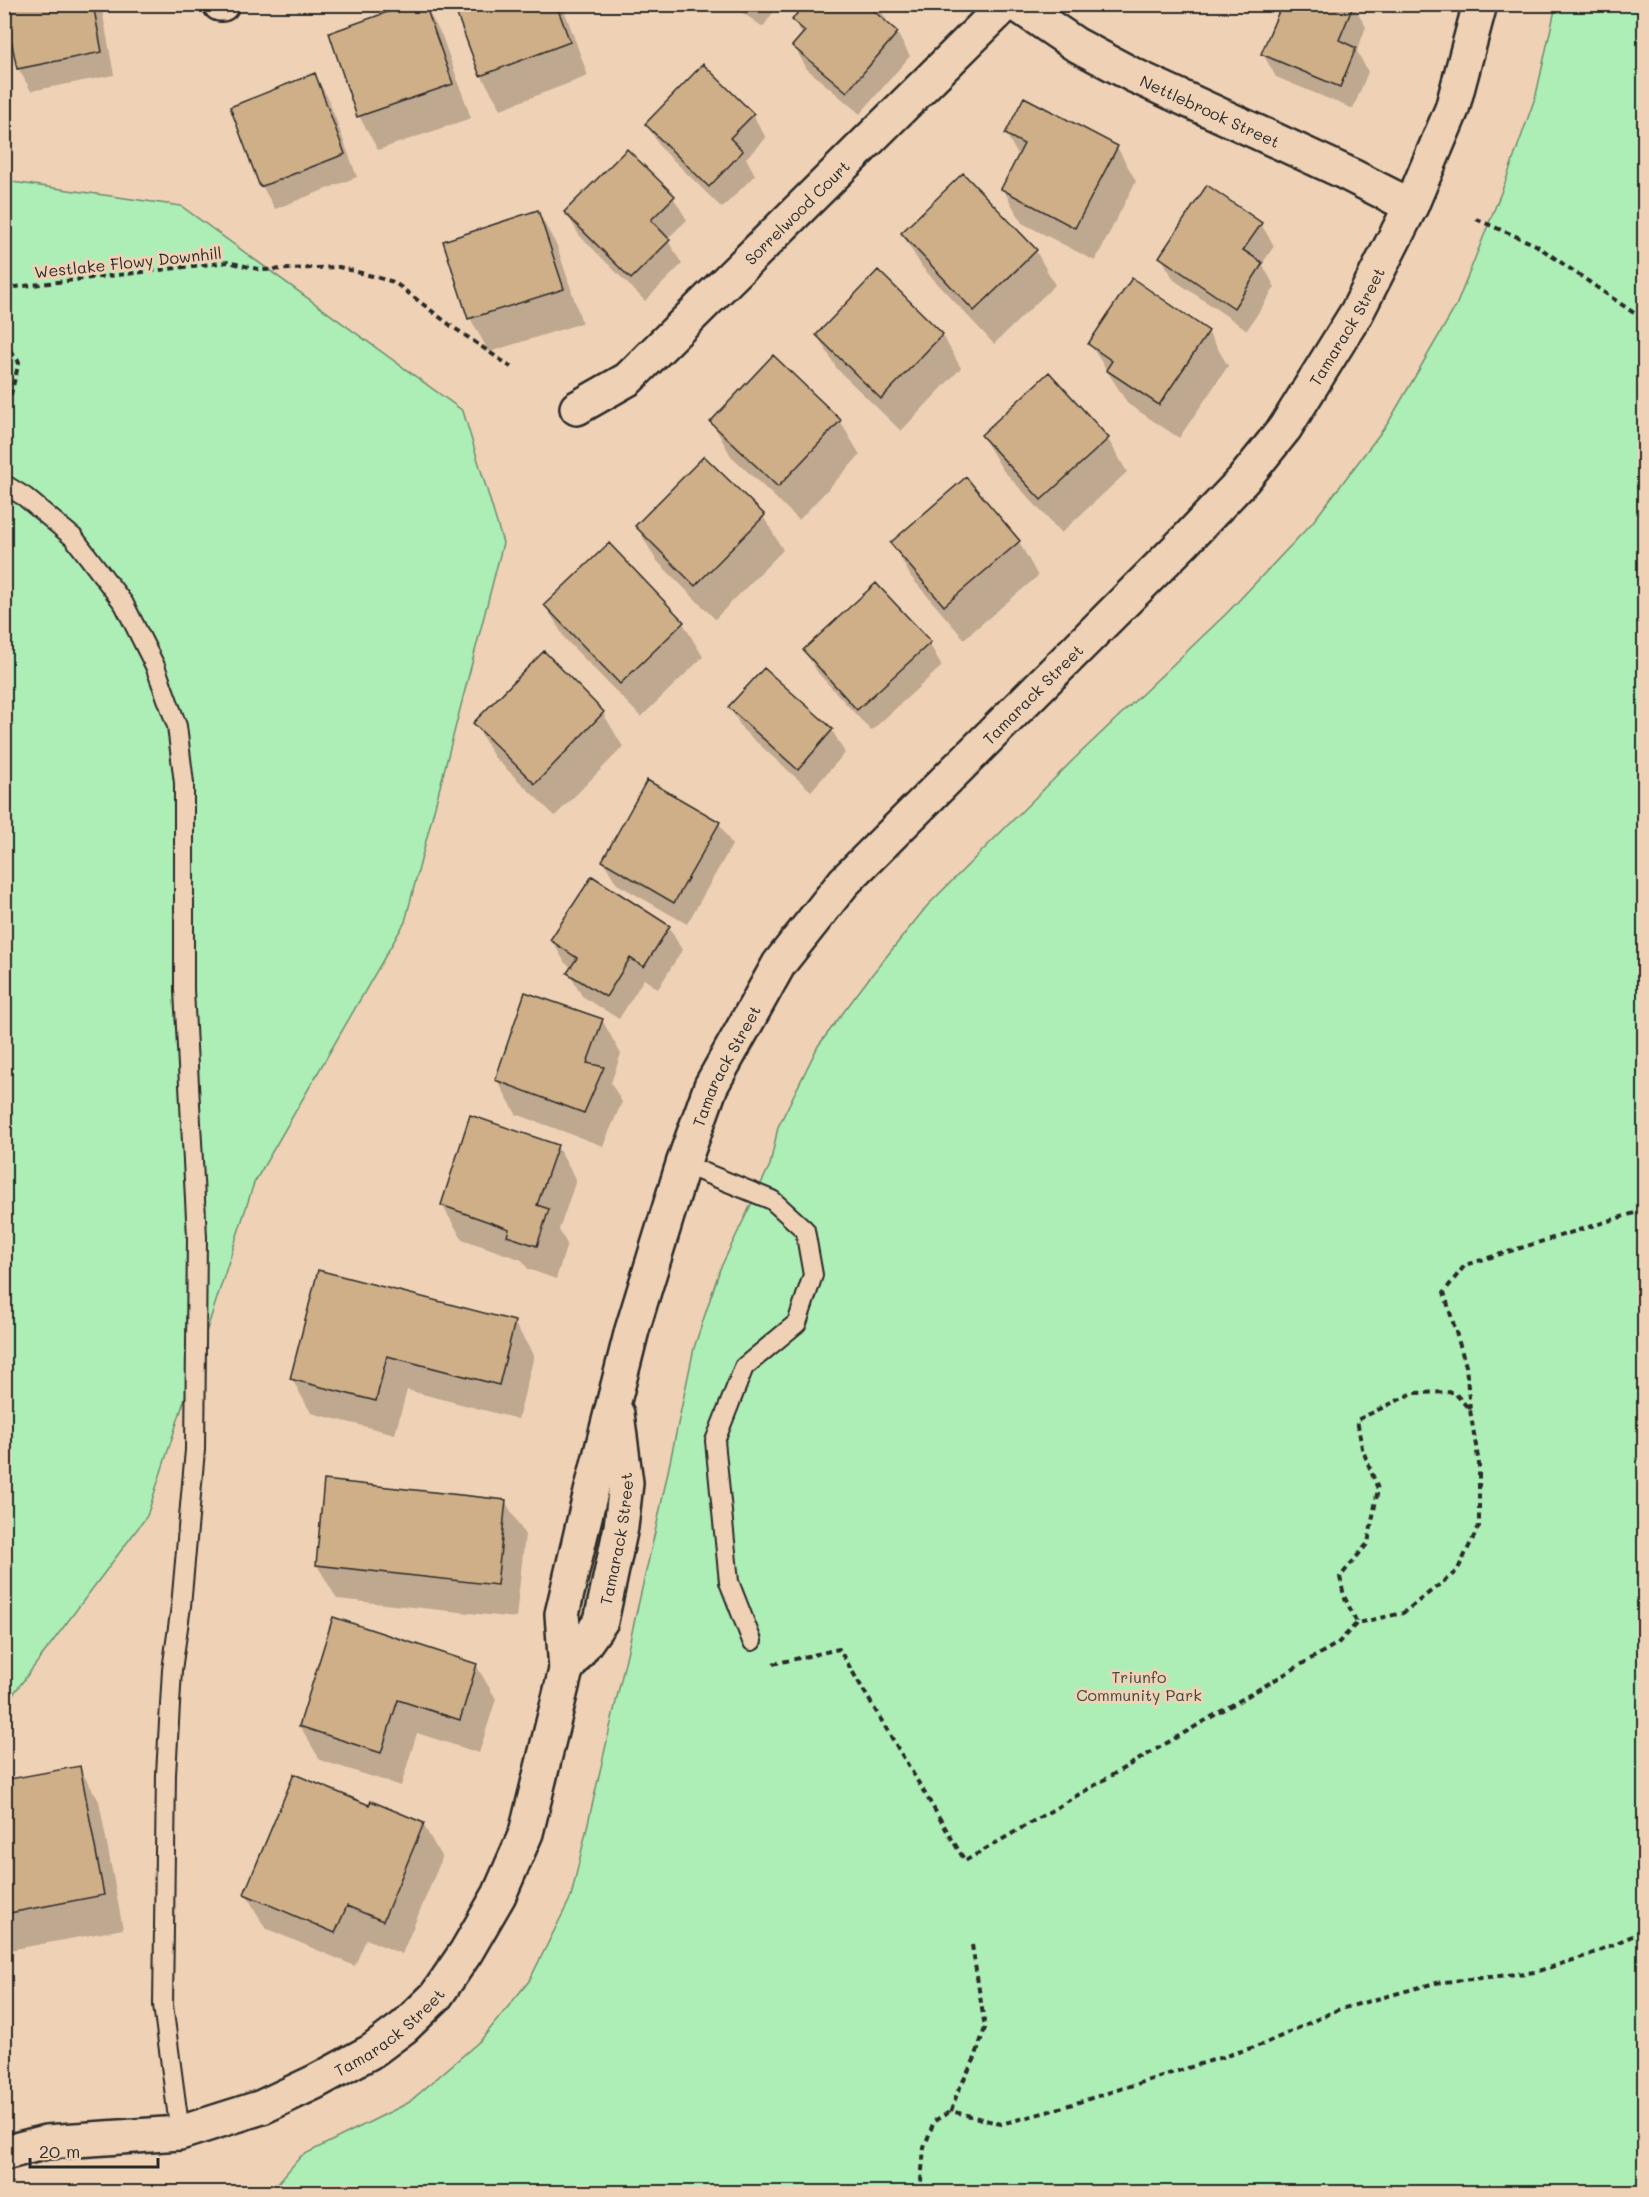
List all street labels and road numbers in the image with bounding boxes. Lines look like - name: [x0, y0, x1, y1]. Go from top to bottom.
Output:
- street label: Nettlebrook Street: [1137, 69, 1283, 152]
- street label: Sorrelwood Court: [739, 155, 854, 269]
- street label: Westlake Flowy Downhill: [33, 242, 223, 282]
- street label: Tamarack Street: [1304, 263, 1389, 389]
- street label: Tamarack Street: [978, 639, 1087, 748]
- street label: Tamarack Street: [687, 1001, 765, 1129]
- street label: Tamarack Street: [594, 1472, 637, 1607]
- street label: Tamarack Street: [330, 1984, 449, 2080]

